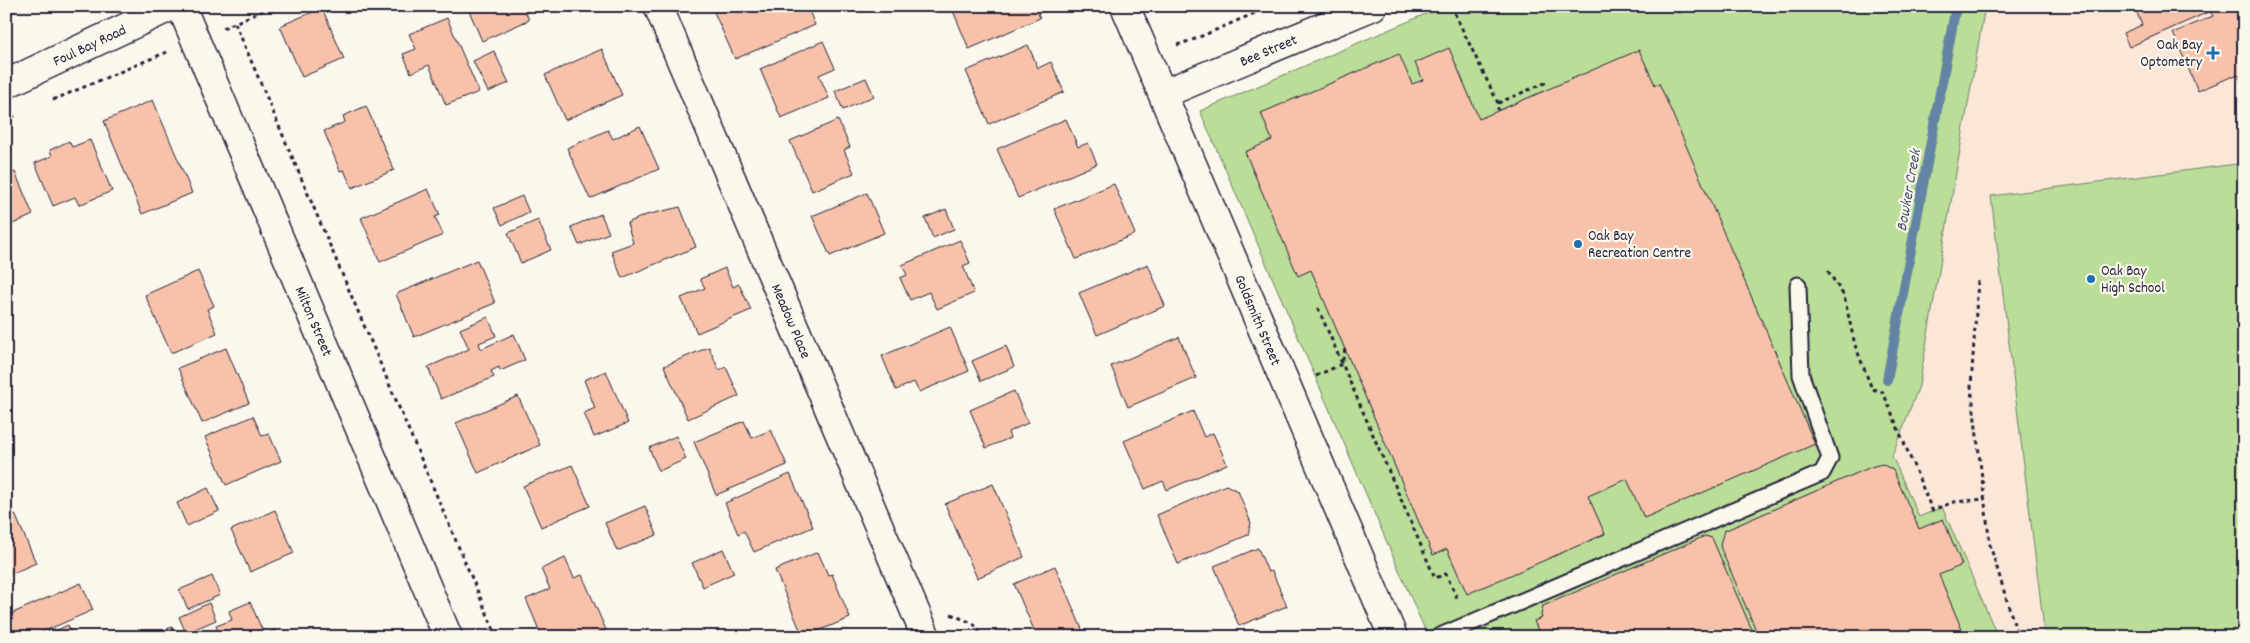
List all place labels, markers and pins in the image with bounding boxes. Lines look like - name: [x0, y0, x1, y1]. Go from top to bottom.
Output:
- place label: Oak Bay Optometry: [2140, 35, 2203, 74]
- marker: Oak Bay Optometry: [2206, 46, 2220, 60]
- place label: Oak Bay Recreation Centre: [1588, 226, 1691, 265]
- marker: Oak Bay Recreation Centre: [1572, 238, 1584, 250]
- place label: Oak Bay High School: [2101, 261, 2165, 300]
- marker: Oak Bay High School: [2085, 273, 2097, 285]

